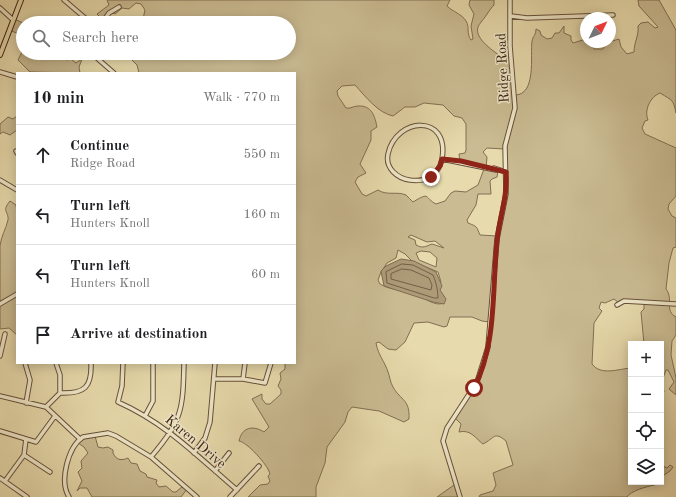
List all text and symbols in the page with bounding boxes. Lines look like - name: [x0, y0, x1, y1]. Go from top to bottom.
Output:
- north arrow: [580, 12, 616, 48]
- search box: [16, 16, 296, 60]
- icon: search: [30, 27, 52, 49]
- text: Search here: [62, 31, 139, 46]
- street label: Ridge Road: [494, 33, 512, 103]
- text: 10 min: [32, 90, 85, 107]
- text: Walk · 770 m: [203, 91, 280, 104]
- text: Continue: [70, 139, 129, 154]
- icon: ahead: [32, 144, 54, 166]
- text: 550 m: [243, 148, 280, 161]
- text: Ridge Road: [70, 157, 135, 170]
- route end: [422, 168, 440, 186]
- text: Turn left: [70, 199, 130, 214]
- icon: left: [32, 204, 54, 226]
- text: 160 m: [243, 208, 280, 221]
- text: Hunters Knoll: [70, 217, 150, 230]
- text: Turn left: [70, 259, 130, 274]
- icon: left: [32, 264, 54, 286]
- text: 60 m: [251, 268, 280, 281]
- text: Hunters Knoll: [70, 277, 150, 290]
- icon: arrive: [32, 324, 54, 346]
- text: Arrive at destination: [70, 327, 208, 342]
- map controls: [628, 341, 664, 485]
- button: +: [628, 341, 664, 377]
- button: −: [628, 377, 664, 413]
- route start: [465, 379, 483, 397]
- street label: Karen Drive: [162, 412, 229, 471]
- button: locate: [628, 413, 664, 449]
- button: layers: [628, 449, 664, 485]

